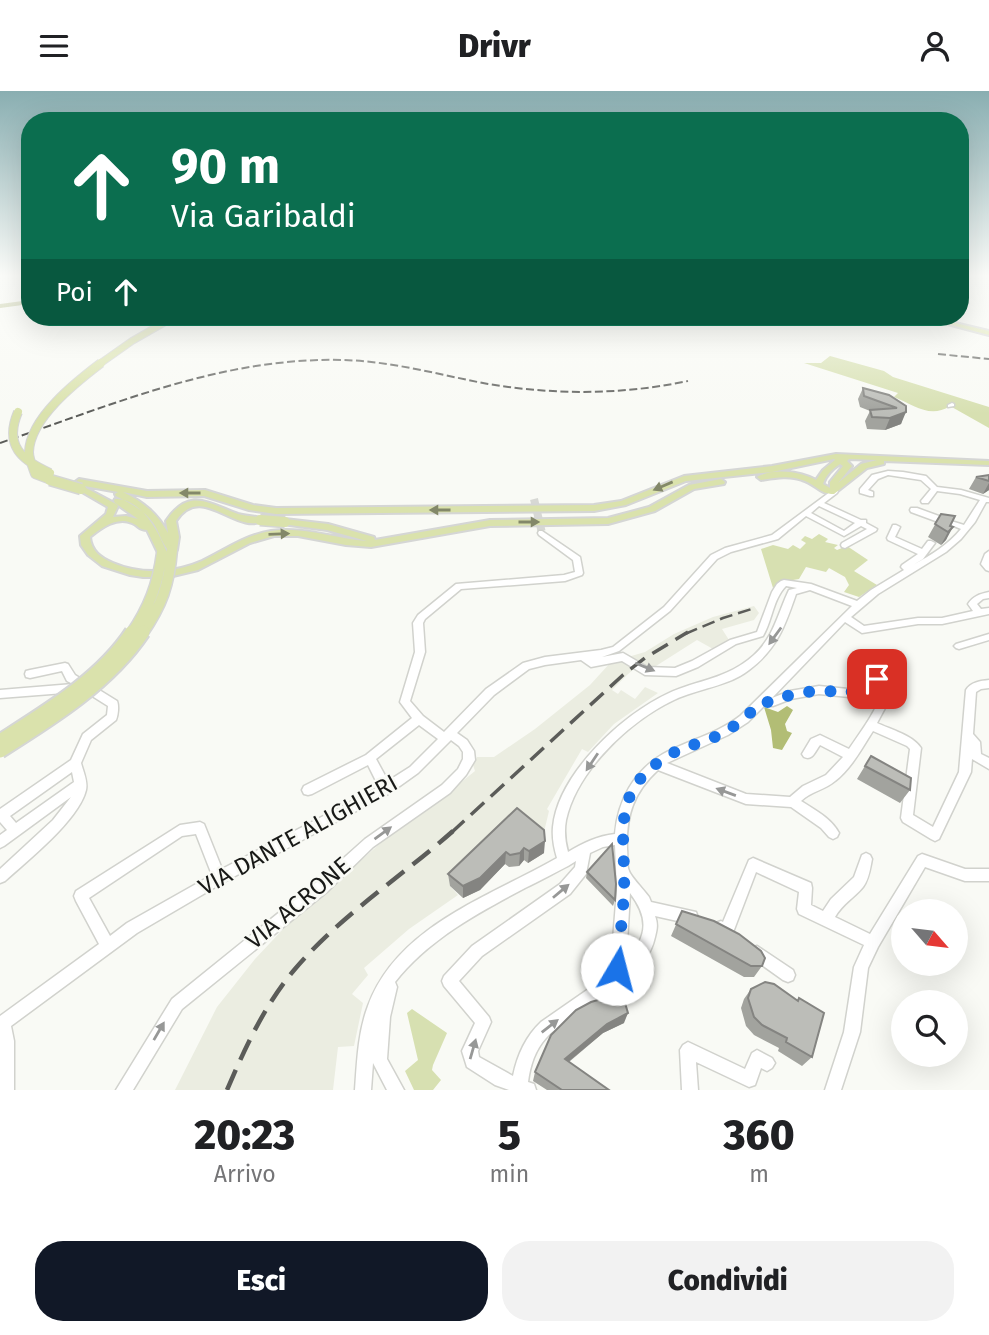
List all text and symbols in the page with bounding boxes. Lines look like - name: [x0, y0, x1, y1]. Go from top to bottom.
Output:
- icon: menu: [35, 27, 73, 65]
- text: Drivr: [458, 27, 531, 65]
- icon: person: [916, 27, 954, 65]
- text: 90 m: [171, 137, 280, 196]
- icon: ahead: [56, 140, 147, 231]
- text: Via Garibaldi: [171, 197, 356, 235]
- icon: ahead: [107, 273, 145, 311]
- text: Poi: [56, 277, 93, 308]
- one-way arrow: [653, 480, 673, 492]
- one-way arrow: [179, 487, 201, 499]
- one-way arrow: [428, 504, 450, 516]
- one-way arrow: [518, 516, 540, 528]
- one-way arrow: [269, 528, 291, 539]
- one-way arrow: [768, 627, 782, 646]
- pin: [847, 649, 907, 709]
- icon: arrive: [858, 660, 896, 698]
- one-way arrow: [635, 662, 656, 673]
- one-way arrow: [585, 752, 598, 772]
- street label: VIA DANTE ALIGHIERI: [194, 769, 402, 901]
- one-way arrow: [716, 786, 737, 797]
- one-way arrow: [374, 826, 392, 840]
- street label: VIA ACRONE: [240, 851, 356, 955]
- one-way arrow: [552, 884, 569, 899]
- north arrow: [891, 899, 968, 977]
- map controls: [891, 899, 968, 1067]
- position arrow: [580, 932, 654, 1006]
- button: search: [891, 990, 968, 1067]
- one-way arrow: [541, 1019, 559, 1033]
- one-way arrow: [152, 1022, 165, 1041]
- one-way arrow: [469, 1038, 479, 1059]
- text: 20:23: [194, 1110, 295, 1160]
- text: 5: [498, 1110, 521, 1160]
- text: 360: [724, 1110, 795, 1160]
- text: Arrivo: [214, 1160, 276, 1188]
- text: min: [490, 1160, 529, 1188]
- text: m: [749, 1160, 769, 1188]
- button: Esci: [35, 1241, 488, 1321]
- button: Condividi: [502, 1241, 954, 1321]

